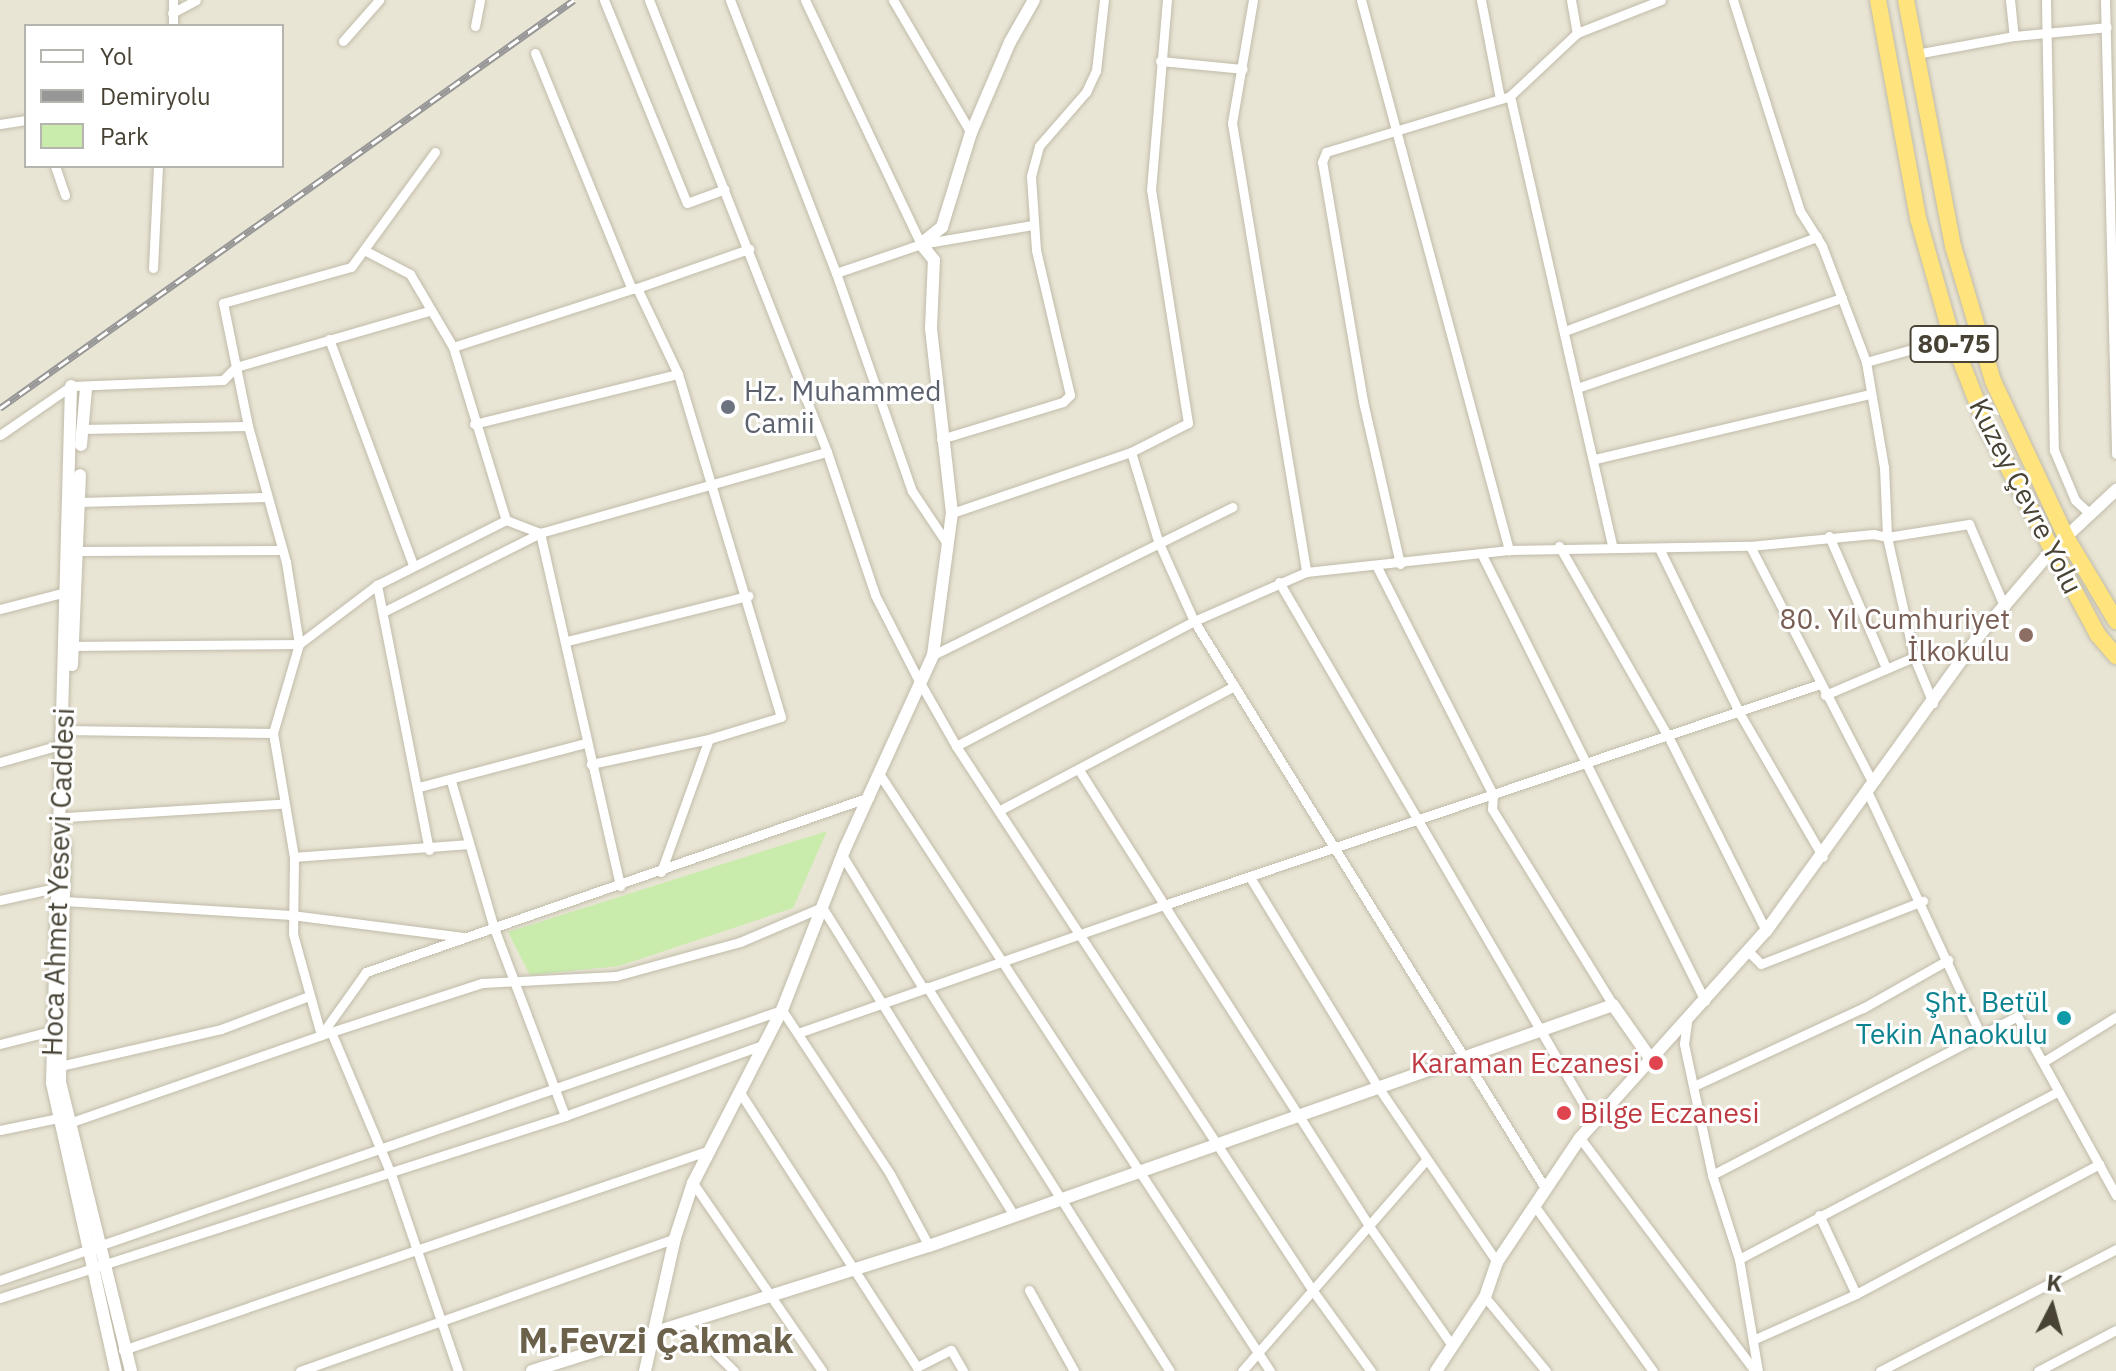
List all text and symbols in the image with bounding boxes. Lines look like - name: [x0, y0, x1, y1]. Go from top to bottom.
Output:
- legend: [24, 24, 284, 168]
- text: Yol: [100, 40, 133, 72]
- text: Demiryolu: [100, 80, 211, 112]
- text: Park: [100, 120, 149, 152]
- road number: 80-75: [1908, 322, 2000, 366]
- place label: Hz. Muhammed Camii: [744, 374, 941, 440]
- street label: Kuzey Çevre Yolu: [1962, 393, 2090, 599]
- marker: Hz. Muhammed Camii: [719, 398, 737, 416]
- place label: 80. Yıl Cumhuriyet İlkokulu: [1780, 602, 2010, 668]
- marker: 80. Yıl Cumhuriyet İlkokulu: [2017, 626, 2035, 644]
- street label: Hoca Ahmet Yesevi Caddesi: [35, 707, 81, 1057]
- place label: Şht. Betül Tekin Anaokulu: [1856, 985, 2048, 1051]
- marker: Şht. Betül Tekin Anaokulu: [2055, 1009, 2073, 1027]
- place label: Karaman Eczanesi: [1411, 1046, 1640, 1080]
- marker: Karaman Eczanesi: [1647, 1054, 1665, 1072]
- place label: Bilge Eczanesi: [1580, 1096, 1759, 1130]
- marker: Bilge Eczanesi: [1555, 1104, 1573, 1122]
- north arrow: [2012, 1267, 2092, 1347]
- text: K: [2045, 1267, 2064, 1298]
- district label: M.Fevzi Çakmak: [518, 1318, 794, 1362]

